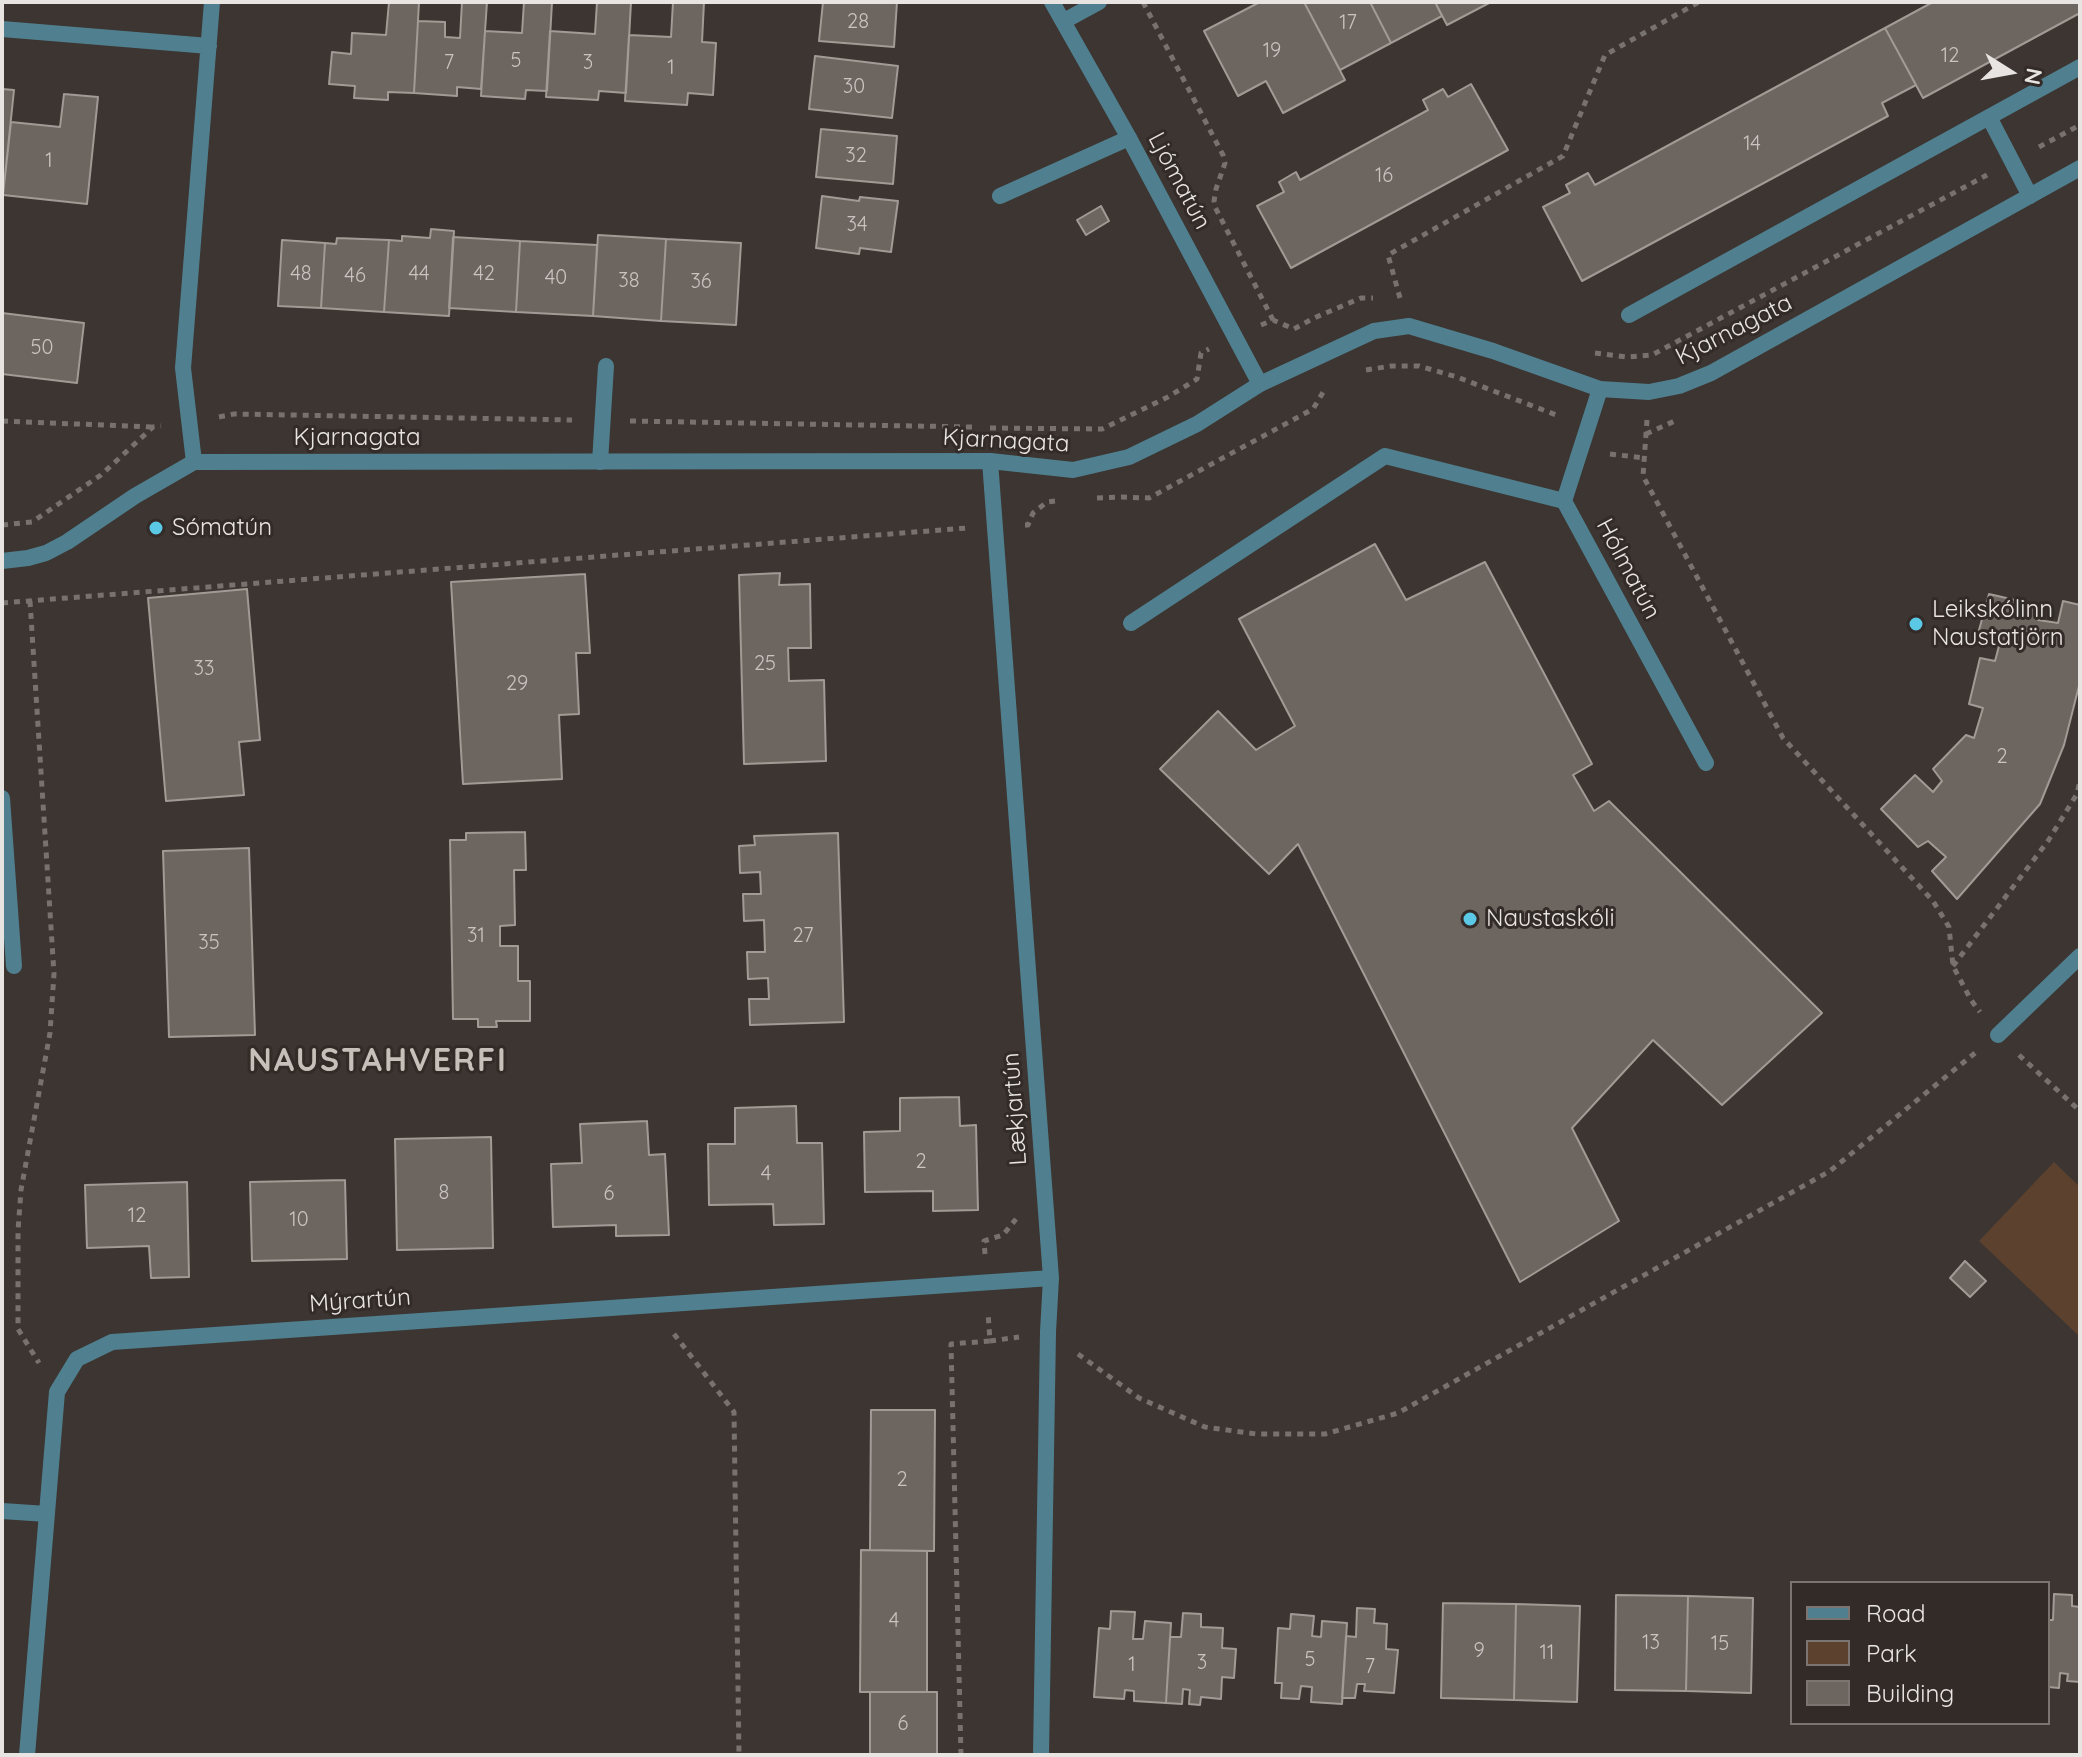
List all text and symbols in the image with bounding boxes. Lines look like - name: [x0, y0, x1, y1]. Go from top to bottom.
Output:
- house number: 28: [847, 10, 869, 34]
- house number: 17: [1339, 11, 1357, 35]
- north arrow: [1970, 32, 2050, 112]
- house number: 19: [1263, 39, 1281, 63]
- house number: 12: [1941, 44, 1959, 68]
- house number: 5: [511, 49, 521, 73]
- house number: 7: [444, 51, 454, 75]
- house number: 3: [583, 51, 593, 75]
- house number: 1: [667, 56, 675, 80]
- text: N: [2018, 66, 2049, 87]
- house number: 30: [843, 75, 865, 99]
- street label: Ljómatún: [1141, 128, 1217, 234]
- house number: 14: [1743, 132, 1761, 156]
- house number: 32: [845, 144, 867, 168]
- house number: 1: [45, 149, 53, 173]
- house number: 16: [1375, 164, 1393, 188]
- house number: 34: [846, 213, 868, 237]
- house number: 48: [290, 262, 312, 286]
- house number: 44: [408, 262, 430, 286]
- house number: 42: [473, 262, 495, 286]
- house number: 46: [344, 264, 366, 288]
- house number: 40: [545, 266, 567, 290]
- house number: 38: [618, 269, 640, 293]
- house number: 36: [690, 270, 712, 294]
- street label: Kjarnagata: [1671, 288, 1797, 372]
- house number: 50: [31, 336, 53, 360]
- street label: Kjarnagata: [942, 423, 1070, 459]
- street label: Kjarnagata: [294, 424, 420, 452]
- place label: Sómatún: [172, 514, 272, 542]
- street label: Hólmatún: [1590, 514, 1666, 624]
- marker: Sómatún: [147, 519, 165, 537]
- place label: Leikskólinn Naustatjörn: [1932, 596, 2064, 652]
- marker: Leikskólinn Naustatjörn: [1907, 615, 1925, 633]
- house number: 25: [754, 652, 776, 676]
- house number: 33: [194, 657, 214, 681]
- house number: 29: [506, 672, 528, 696]
- house number: 2: [1996, 745, 2008, 769]
- place label: Naustaskóli: [1486, 905, 1615, 933]
- marker: Naustaskóli: [1461, 910, 1479, 928]
- house number: 31: [467, 924, 485, 948]
- house number: 27: [793, 924, 813, 948]
- house number: 35: [198, 931, 220, 955]
- district label: NAUSTAHVERFI: [248, 1042, 508, 1080]
- street label: Lækjartún: [997, 1052, 1033, 1166]
- house number: 2: [915, 1150, 927, 1174]
- house number: 4: [761, 1162, 771, 1186]
- house number: 8: [439, 1181, 449, 1205]
- house number: 6: [604, 1182, 614, 1206]
- house number: 12: [128, 1204, 146, 1228]
- house number: 10: [289, 1208, 309, 1232]
- street label: Mýrartún: [308, 1283, 412, 1319]
- house number: 2: [896, 1468, 908, 1492]
- legend: [1790, 1581, 2050, 1725]
- text: Road: [1866, 1598, 1926, 1628]
- house number: 4: [889, 1609, 899, 1633]
- house number: 13: [1642, 1631, 1660, 1655]
- house number: 15: [1711, 1632, 1729, 1656]
- text: Park: [1866, 1638, 1917, 1668]
- house number: 9: [1473, 1639, 1485, 1663]
- house number: 11: [1540, 1641, 1554, 1665]
- house number: 5: [1305, 1648, 1315, 1672]
- house number: 3: [1197, 1651, 1207, 1675]
- house number: 1: [1128, 1653, 1136, 1677]
- house number: 7: [1365, 1655, 1375, 1679]
- text: Building: [1866, 1678, 1954, 1708]
- house number: 6: [898, 1712, 908, 1736]

